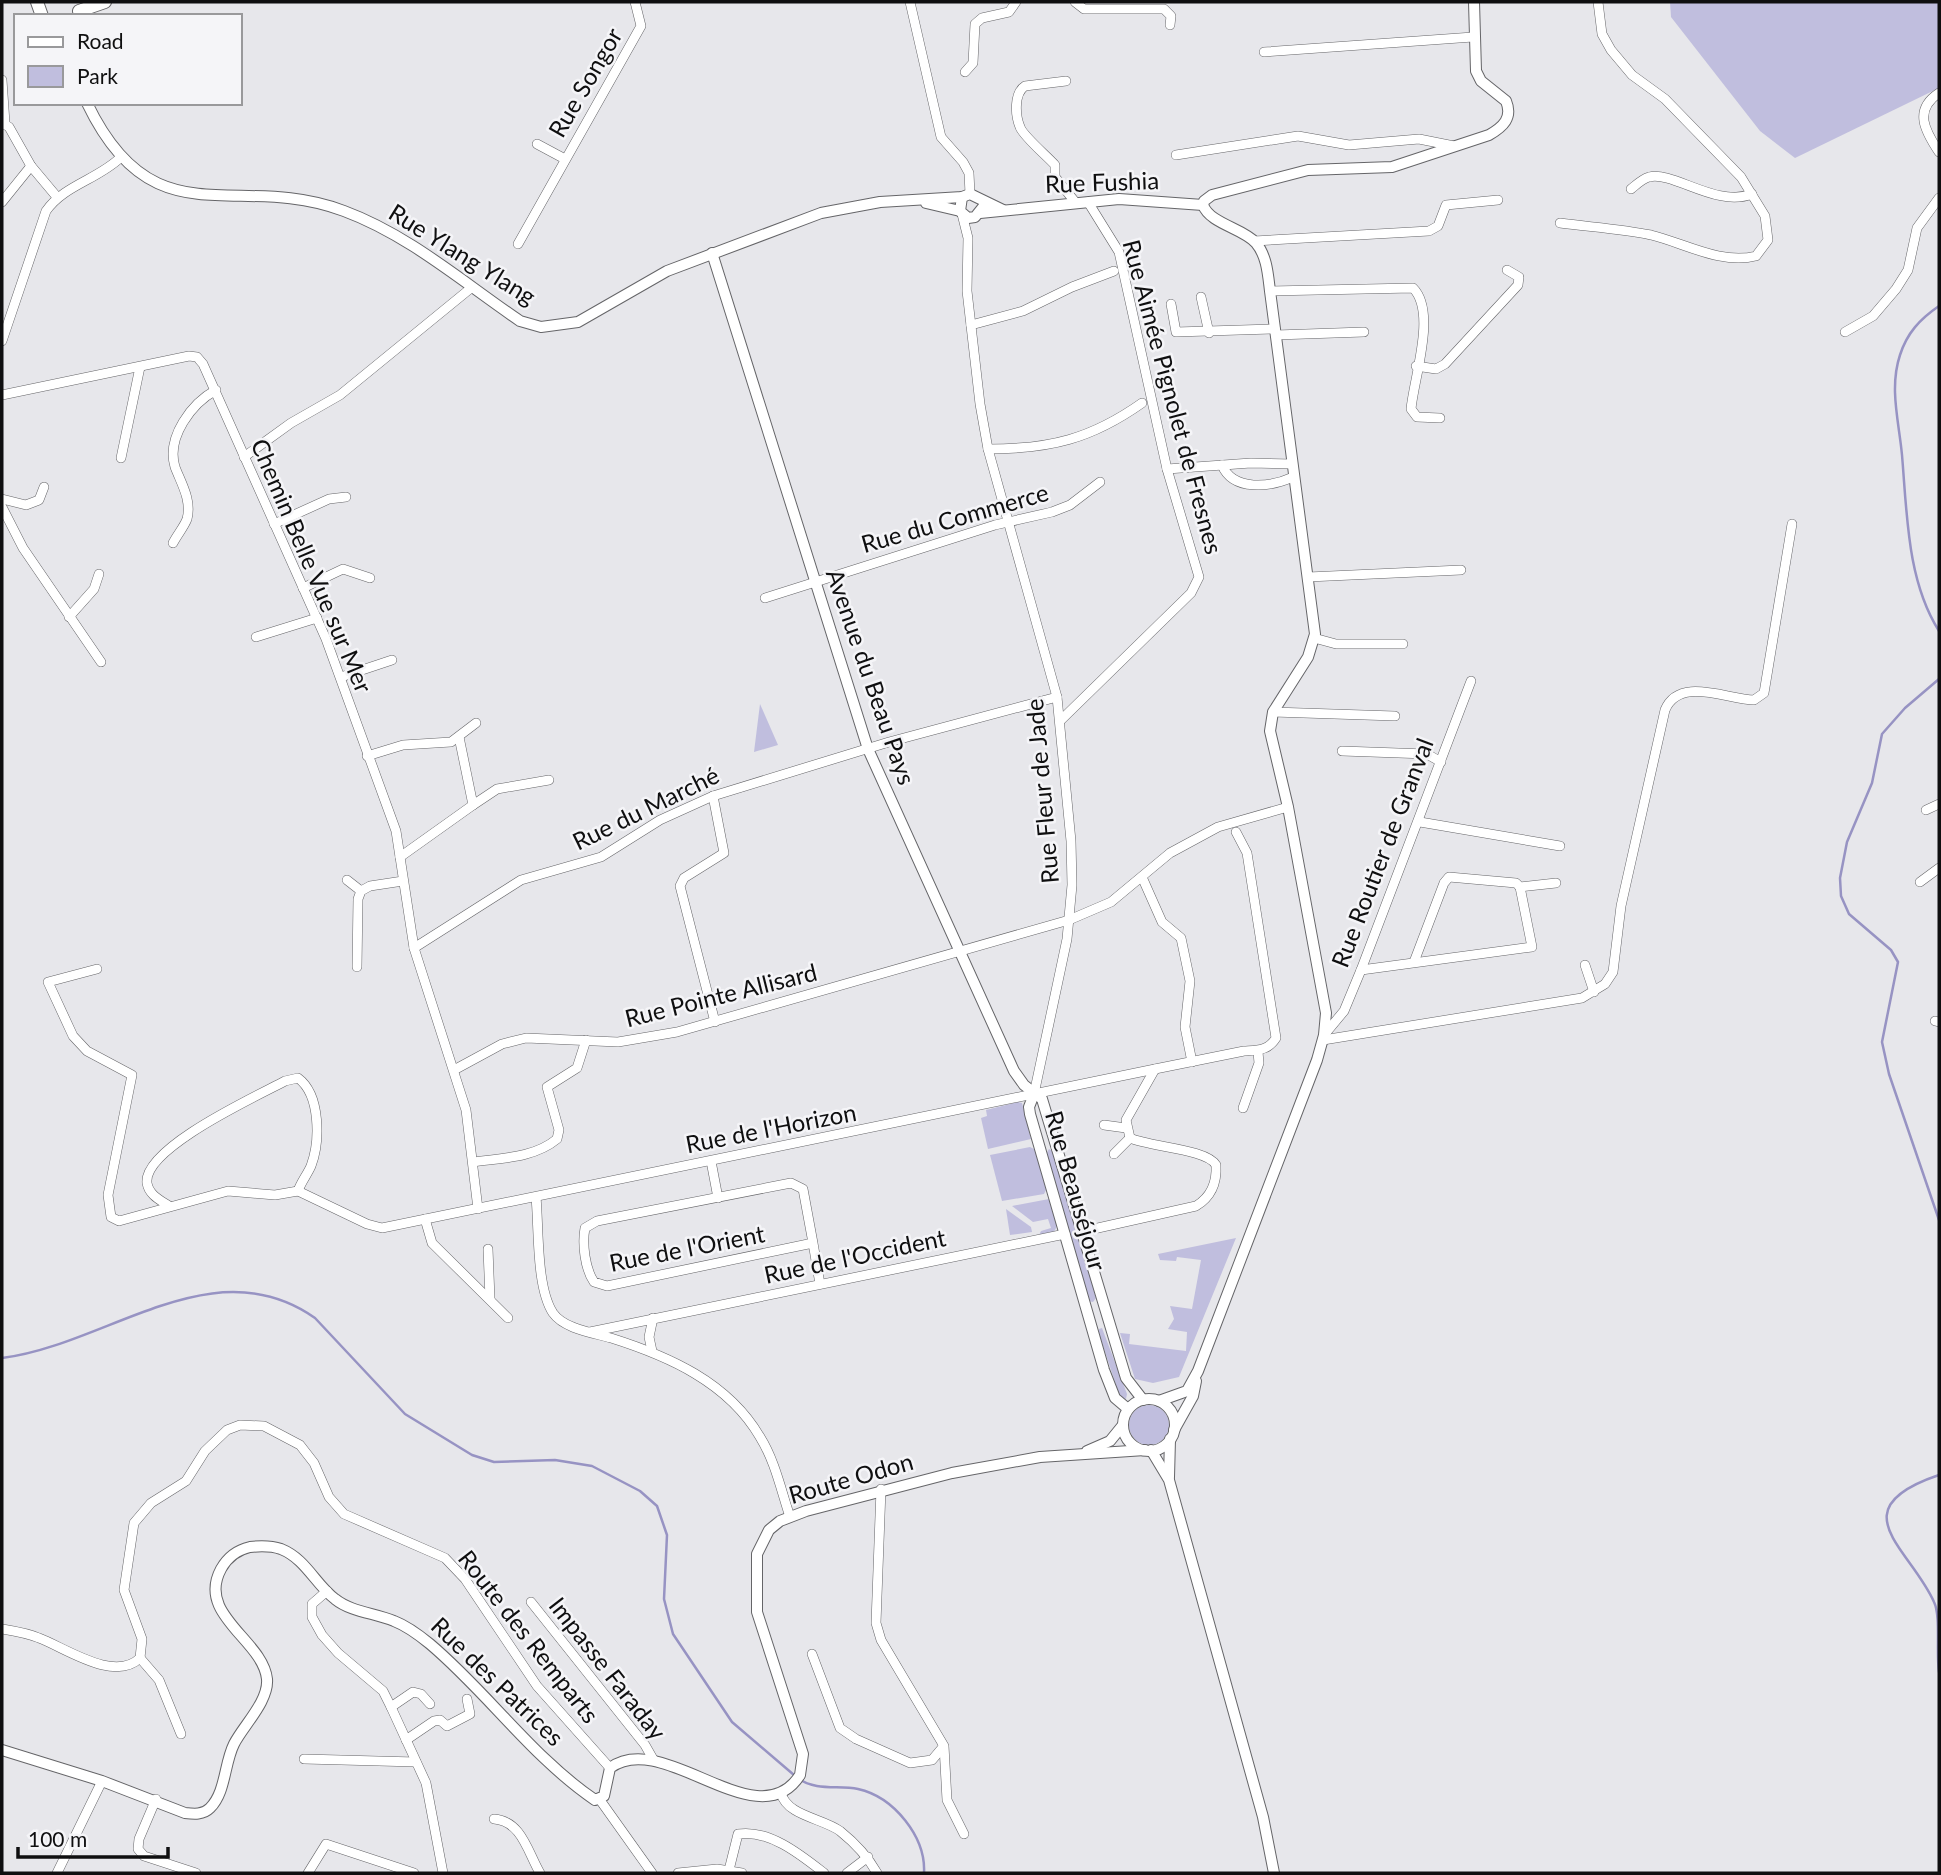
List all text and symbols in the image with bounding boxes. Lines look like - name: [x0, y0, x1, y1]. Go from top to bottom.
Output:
- legend: [14, 14, 242, 105]
- street label: Rue Songor: [542, 22, 628, 142]
- text: Road: [77, 28, 124, 53]
- text: Park: [77, 63, 118, 88]
- street label: Rue Fushia: [1044, 165, 1160, 198]
- street label: Rue Ylang Ylang: [384, 197, 542, 310]
- street label: Rue Aimée Pignolet de Fresnes: [1117, 236, 1229, 557]
- street label: Chemin Belle Vue sur Mer: [246, 434, 379, 697]
- street label: Rue du Commerce: [858, 477, 1052, 558]
- street label: Avenue du Beau Pays: [821, 565, 922, 788]
- street label: Rue Fleur de Jade: [1019, 697, 1064, 885]
- street label: Rue Routier de Granval: [1325, 734, 1439, 971]
- street label: Rue du Marché: [567, 760, 723, 856]
- street label: Rue Pointe Allisard: [622, 957, 820, 1032]
- street label: Rue de l'Horizon: [683, 1097, 859, 1158]
- street label: Rue Beauséjour: [1040, 1107, 1113, 1274]
- street label: Rue de l'Orient: [607, 1218, 767, 1277]
- street label: Rue de l'Occident: [761, 1222, 949, 1289]
- street label: Route Odon: [785, 1446, 916, 1509]
- street label: Route des Remparts: [453, 1544, 606, 1728]
- street label: Impasse Faraday: [544, 1591, 673, 1746]
- street label: Rue des Patrices: [426, 1611, 570, 1751]
- scale bar: [18, 1815, 168, 1859]
- text: 100 m: [28, 1826, 87, 1851]

